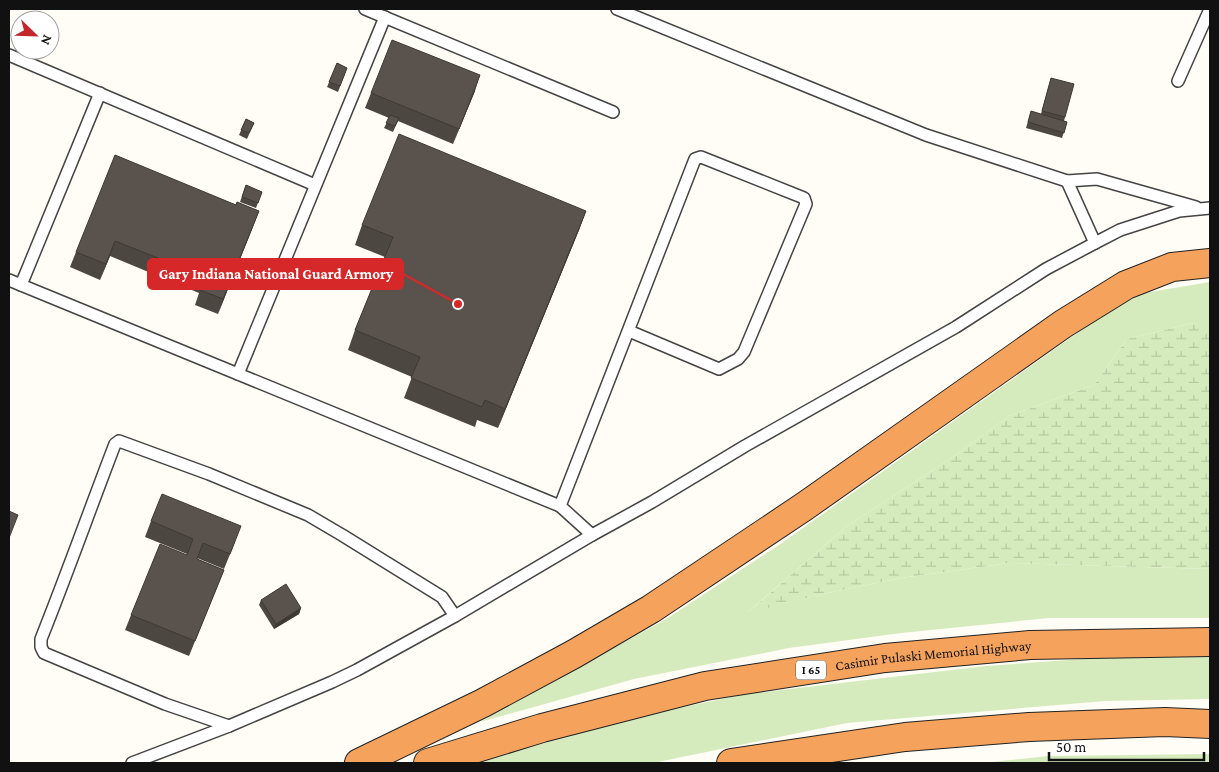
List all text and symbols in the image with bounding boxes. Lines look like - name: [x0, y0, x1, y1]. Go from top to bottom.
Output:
- north arrow: [10, 10, 60, 60]
- text: N: [38, 33, 56, 48]
- callout: Gary Indiana National Guard Armory: [148, 259, 403, 289]
- text: Gary Indiana National Guard Armory: [159, 266, 394, 282]
- street label: Casimir Pulaski Memorial Highway: [834, 637, 1033, 674]
- road number: I 65: [796, 660, 826, 680]
- scale bar: [1049, 730, 1204, 762]
- text: 50 m: [1056, 739, 1086, 755]

